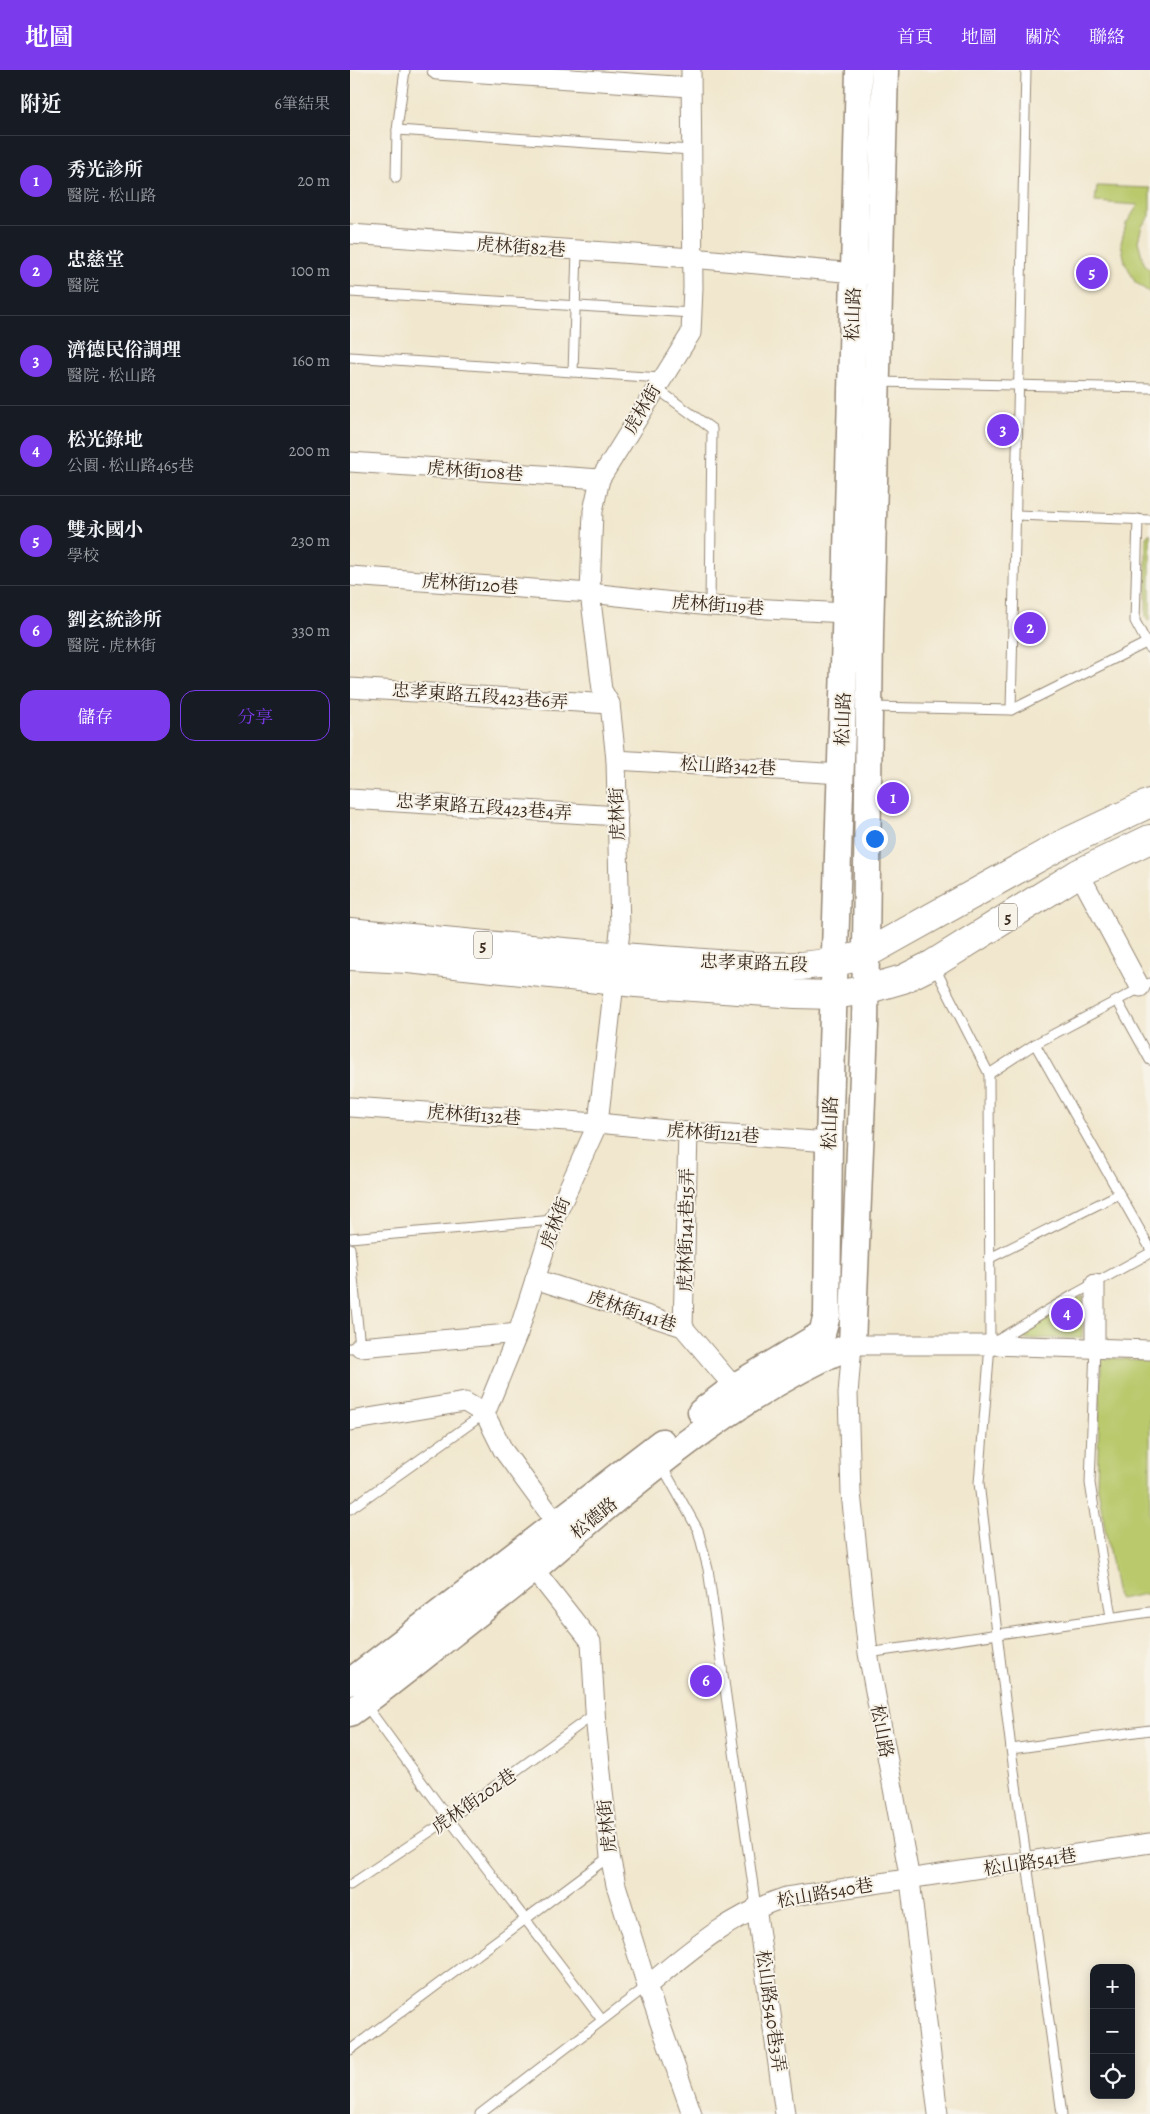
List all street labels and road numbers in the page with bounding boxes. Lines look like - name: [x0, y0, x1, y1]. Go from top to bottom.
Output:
- street label: 虎林街82巷: [476, 232, 566, 262]
- street label: 松山路: [840, 287, 866, 341]
- street label: 虎林街: [618, 380, 666, 438]
- street label: 虎林街108巷: [426, 456, 524, 486]
- street label: 虎林街120巷: [421, 569, 519, 599]
- street label: 虎林街119巷: [671, 590, 765, 620]
- street label: 忠孝東路五段423巷6弄: [391, 678, 569, 714]
- street label: 松山路: [830, 692, 856, 746]
- street label: 松山路342巷: [679, 751, 777, 781]
- street label: 虎林街: [604, 787, 630, 841]
- street label: 忠孝東路五段423巷4弄: [395, 789, 573, 825]
- road number: 5: [999, 904, 1017, 930]
- road number: 5: [474, 932, 492, 958]
- street label: 忠孝東路五段: [700, 949, 808, 977]
- street label: 松山路: [817, 1096, 843, 1150]
- street label: 虎林街132巷: [426, 1100, 522, 1130]
- street label: 虎林街121巷: [666, 1118, 760, 1148]
- street label: 虎林街141巷15弄: [673, 1168, 699, 1292]
- street label: 虎林街: [534, 1193, 576, 1253]
- street label: 虎林街141巷: [584, 1285, 680, 1337]
- street label: 松德路: [565, 1492, 623, 1544]
- street label: 松山路: [865, 1702, 899, 1760]
- street label: 虎林街202巷: [427, 1763, 521, 1839]
- street label: 虎林街: [592, 1798, 622, 1854]
- street label: 松山路541巷: [982, 1843, 1078, 1881]
- street label: 松山路540巷: [775, 1873, 875, 1913]
- street label: 松山路540巷3弄: [751, 1948, 791, 2074]

